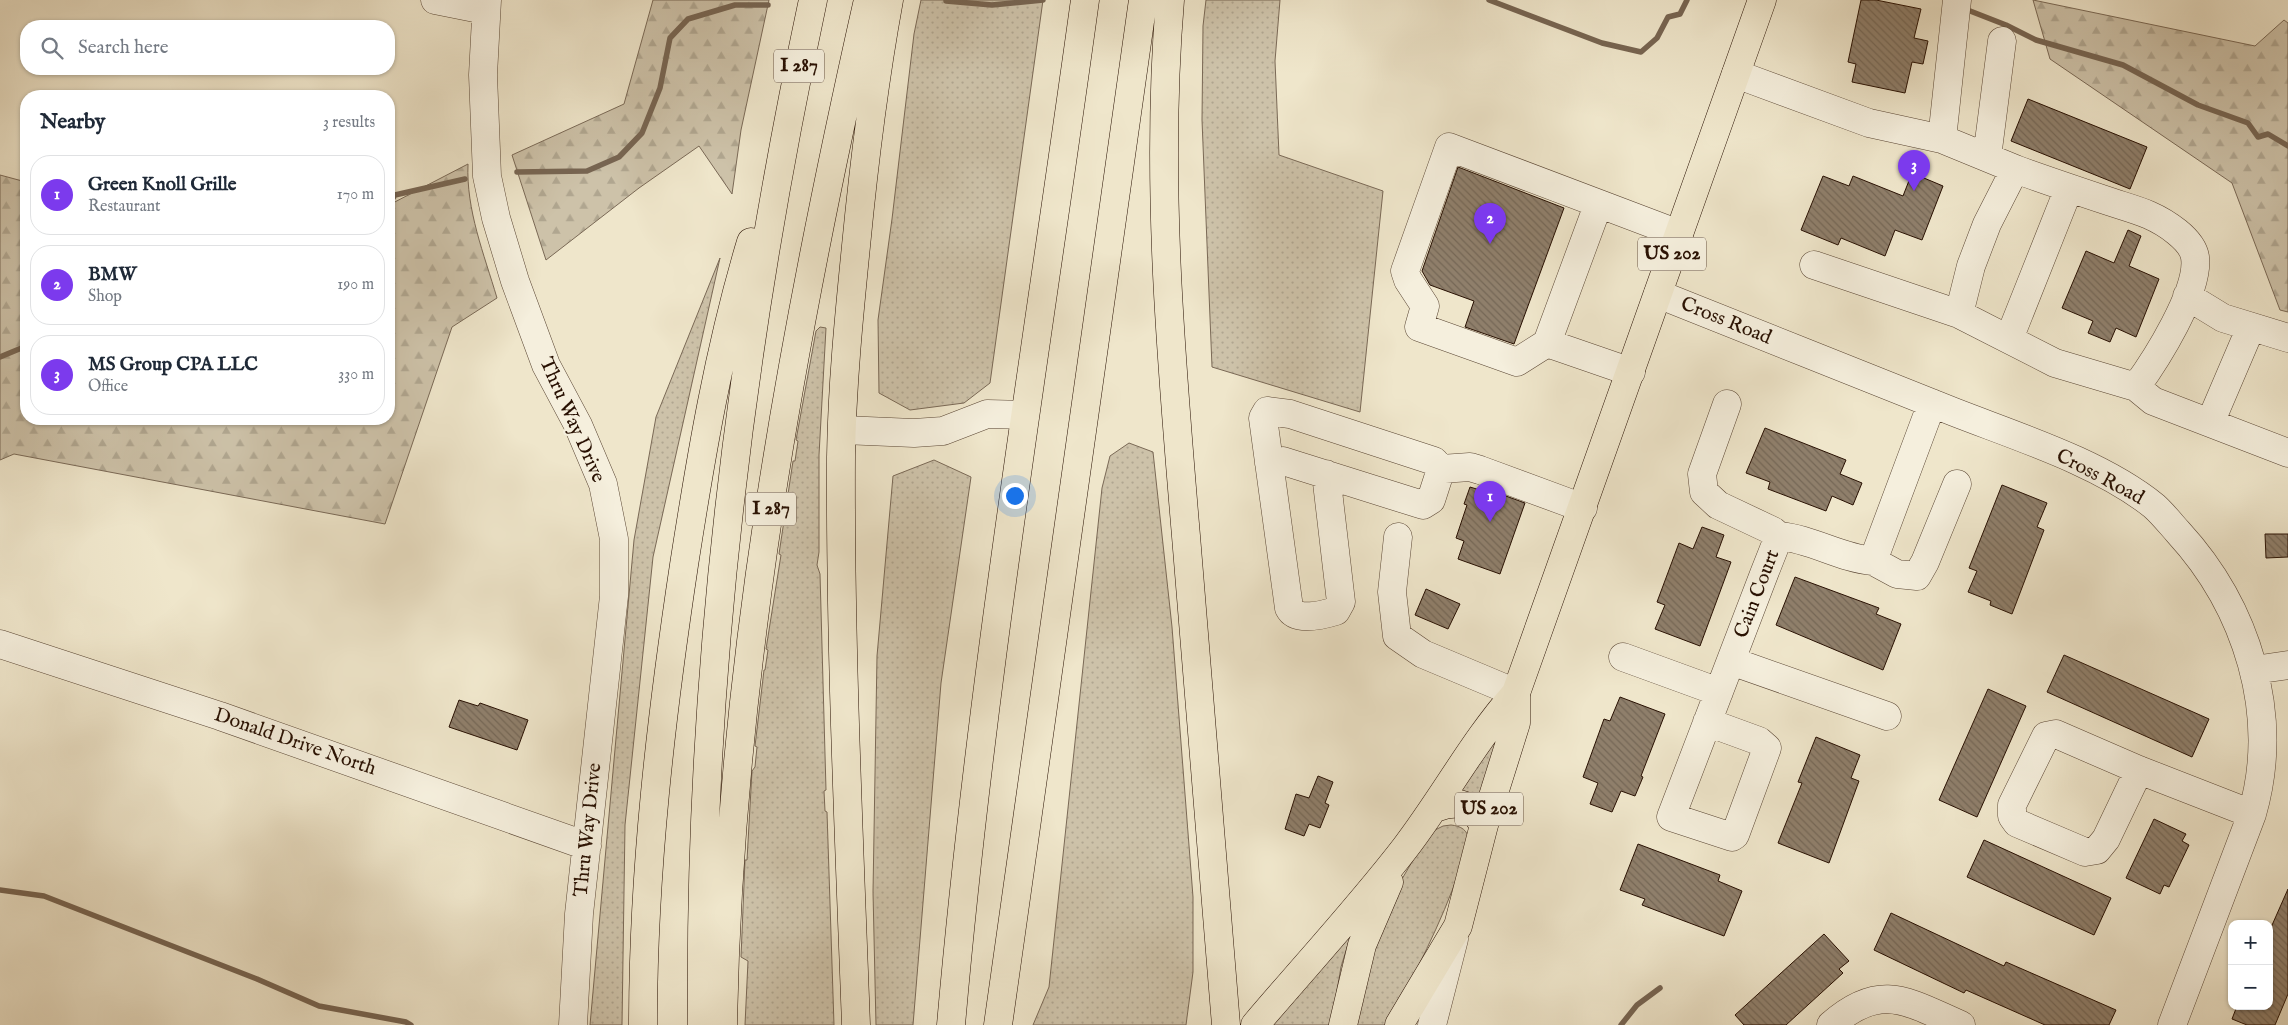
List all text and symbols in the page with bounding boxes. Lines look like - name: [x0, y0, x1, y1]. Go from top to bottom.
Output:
- search box: [20, 20, 395, 75]
- icon: search: [38, 34, 66, 62]
- text: Search here: [78, 36, 169, 60]
- road number: I 287: [774, 49, 824, 82]
- text: Nearby: [40, 109, 105, 136]
- text: 3 results: [323, 113, 375, 133]
- pin: 3: [1898, 150, 1930, 191]
- text: Green Knoll Grille: [88, 173, 237, 197]
- text: 1: [54, 185, 60, 205]
- text: 170 m: [337, 185, 374, 205]
- text: Restaurant: [88, 197, 161, 217]
- pin: 2: [1474, 203, 1506, 244]
- road number: US 202: [1638, 238, 1706, 270]
- text: BMW: [88, 263, 137, 287]
- text: 2: [53, 275, 61, 295]
- text: 190 m: [337, 275, 374, 295]
- text: Shop: [88, 287, 122, 307]
- street label: Cross Road: [1677, 291, 1775, 351]
- text: MS Group CPA LLC: [88, 353, 258, 377]
- street label: Thru Way Drive: [533, 354, 611, 486]
- text: 3: [54, 365, 60, 385]
- text: 330 m: [338, 365, 374, 385]
- text: Office: [88, 377, 128, 397]
- street label: Cross Road: [2052, 443, 2149, 511]
- pin: 1: [1474, 481, 1506, 522]
- your location: [1002, 483, 1028, 509]
- road number: I 287: [746, 492, 796, 526]
- street label: Cain Court: [1729, 546, 1785, 642]
- street label: Donald Drive North: [211, 703, 380, 782]
- street label: Thru Way Drive: [569, 762, 607, 898]
- road number: US 202: [1455, 792, 1523, 826]
- map controls: [2228, 920, 2273, 1010]
- button: +: [2228, 920, 2273, 965]
- button: −: [2228, 965, 2273, 1010]

